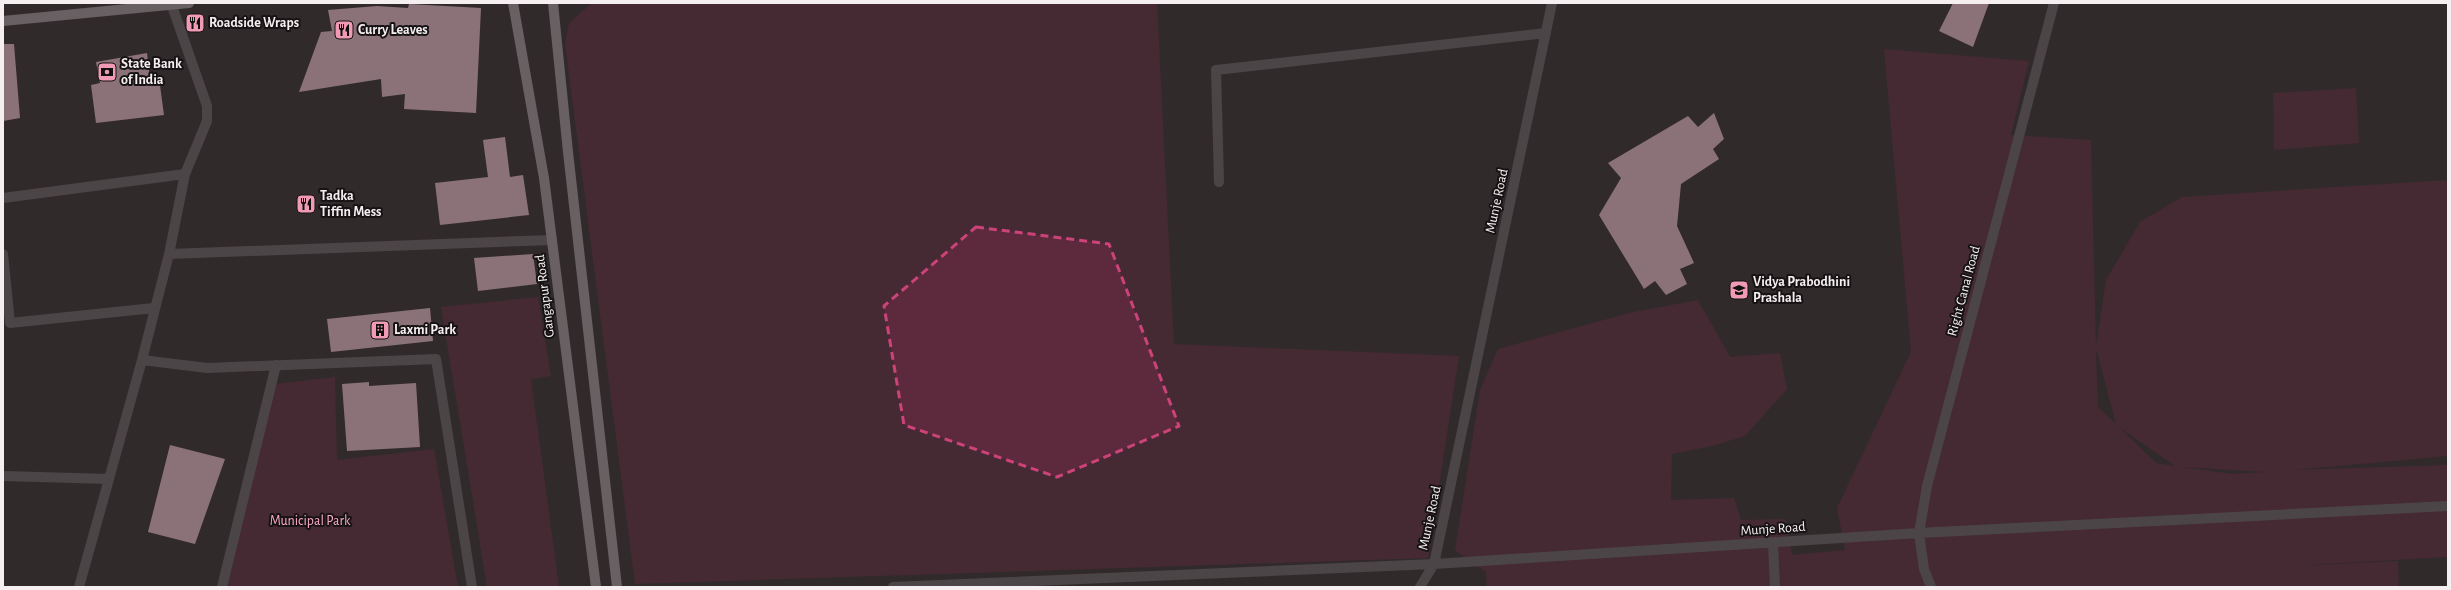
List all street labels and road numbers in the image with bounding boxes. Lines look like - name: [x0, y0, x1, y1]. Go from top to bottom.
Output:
- street label: Munje Road: [1483, 168, 1511, 234]
- street label: Right Canal Road: [1945, 244, 1983, 338]
- street label: Gangapur Road: [533, 254, 557, 338]
- street label: Munje Road: [1416, 485, 1444, 551]
- street label: Munje Road: [1740, 520, 1806, 538]

